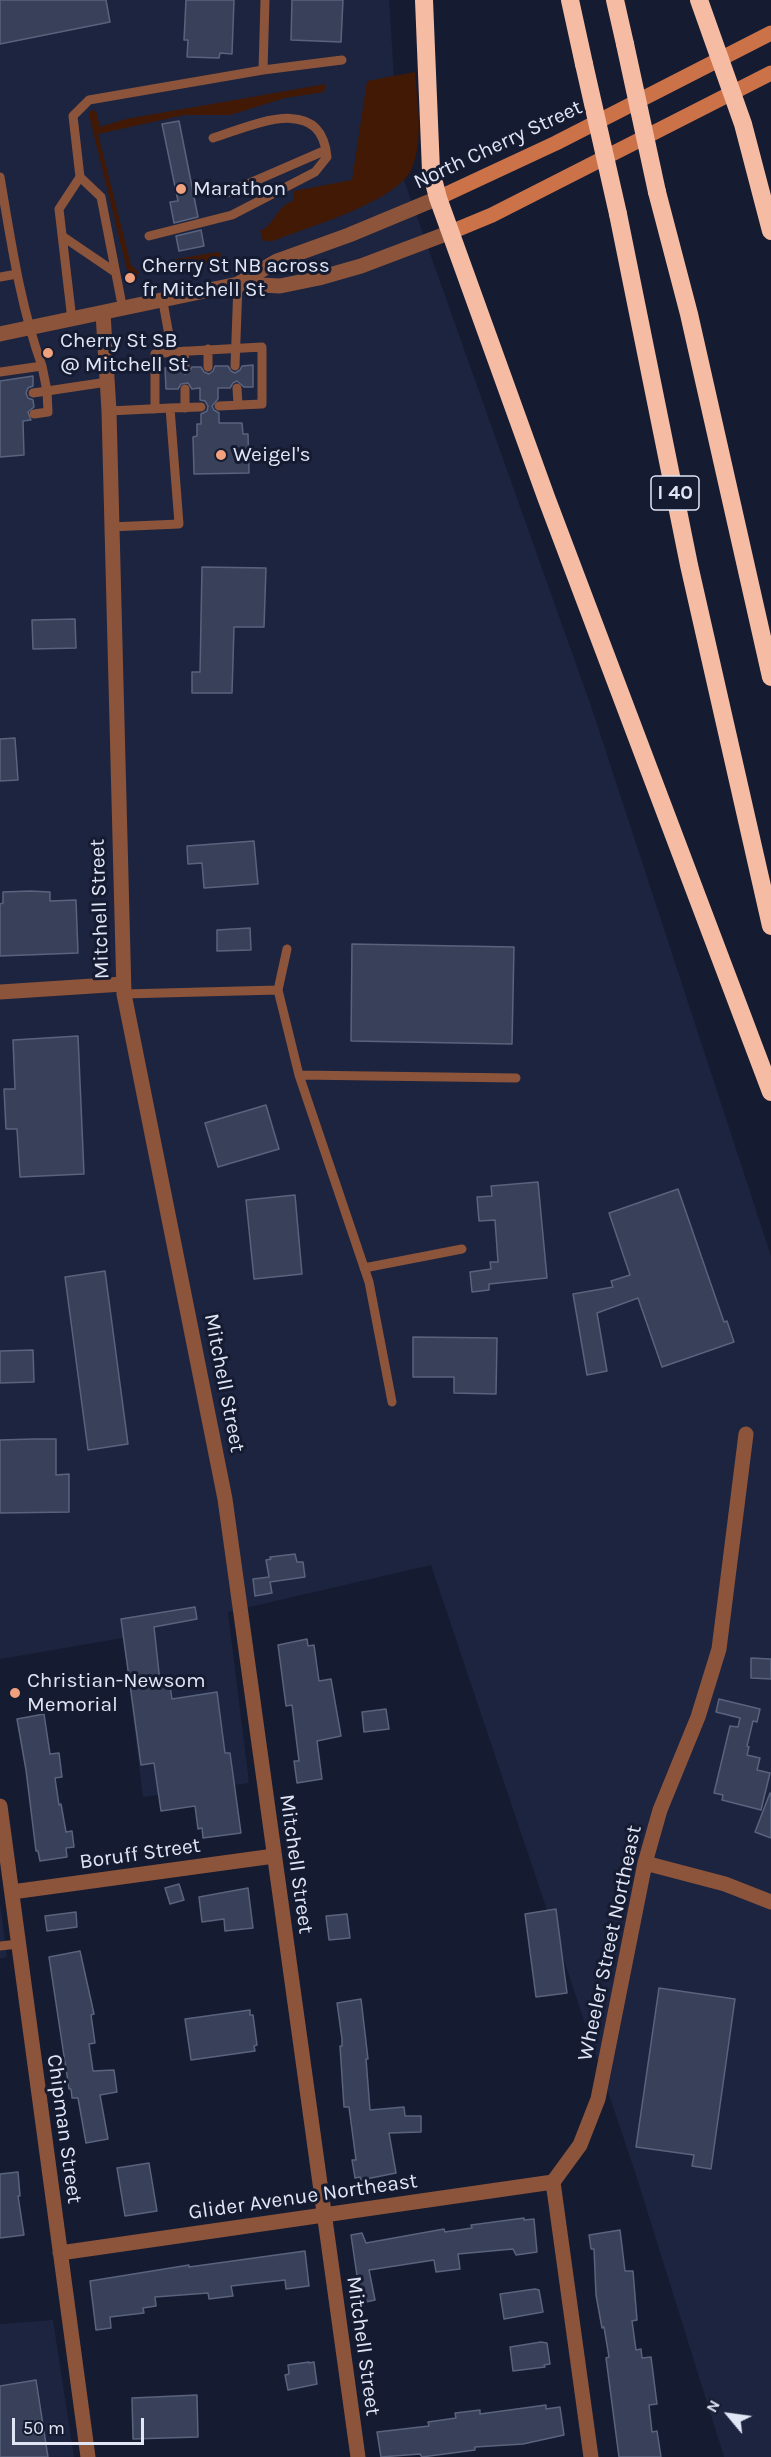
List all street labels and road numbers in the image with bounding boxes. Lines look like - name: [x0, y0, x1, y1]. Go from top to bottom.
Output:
- street label: North Cherry Street: [410, 95, 586, 195]
- road number: I 40: [651, 476, 699, 510]
- street label: Mitchell Street: [85, 838, 115, 980]
- street label: Mitchell Street: [198, 1312, 250, 1454]
- street label: Mitchell Street: [274, 1793, 318, 1935]
- street label: Wheeler Street Northeast: [573, 1823, 647, 2063]
- street label: Boruff Street: [78, 1833, 202, 1875]
- street label: Chipman Street: [41, 2053, 87, 2205]
- street label: Glider Avenue Northeast: [187, 2168, 419, 2226]
- street label: Mitchell Street: [341, 2275, 385, 2417]

